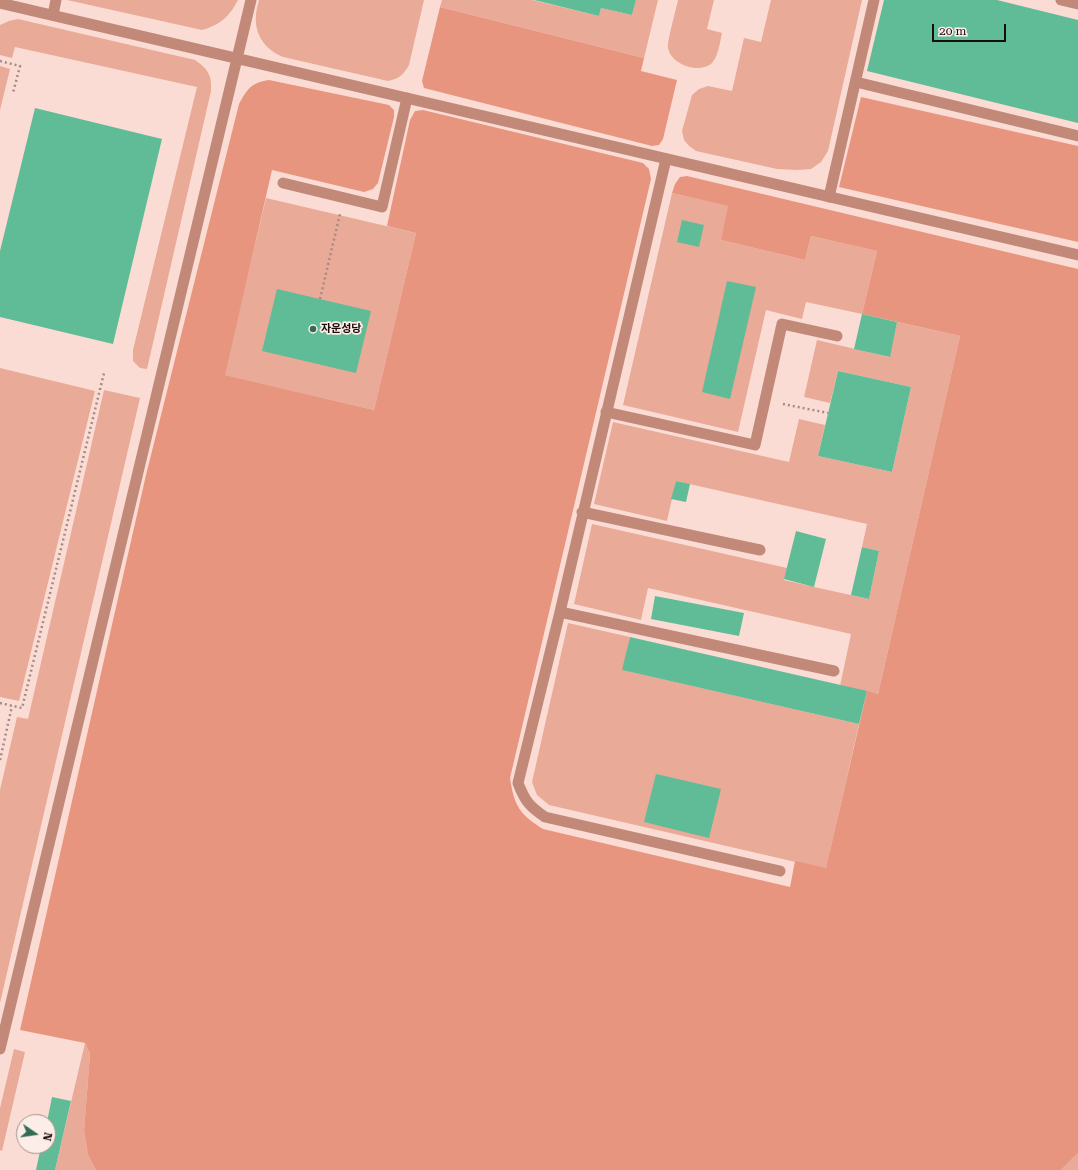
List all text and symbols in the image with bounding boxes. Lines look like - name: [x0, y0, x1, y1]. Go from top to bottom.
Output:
- scale bar: [934, 16, 1008, 42]
- text: 20 m: [939, 24, 966, 38]
- place label: 자운성당: [321, 322, 361, 336]
- marker: 자운성당: [308, 324, 318, 334]
- north arrow: [16, 1114, 56, 1154]
- text: N: [40, 1131, 54, 1142]

